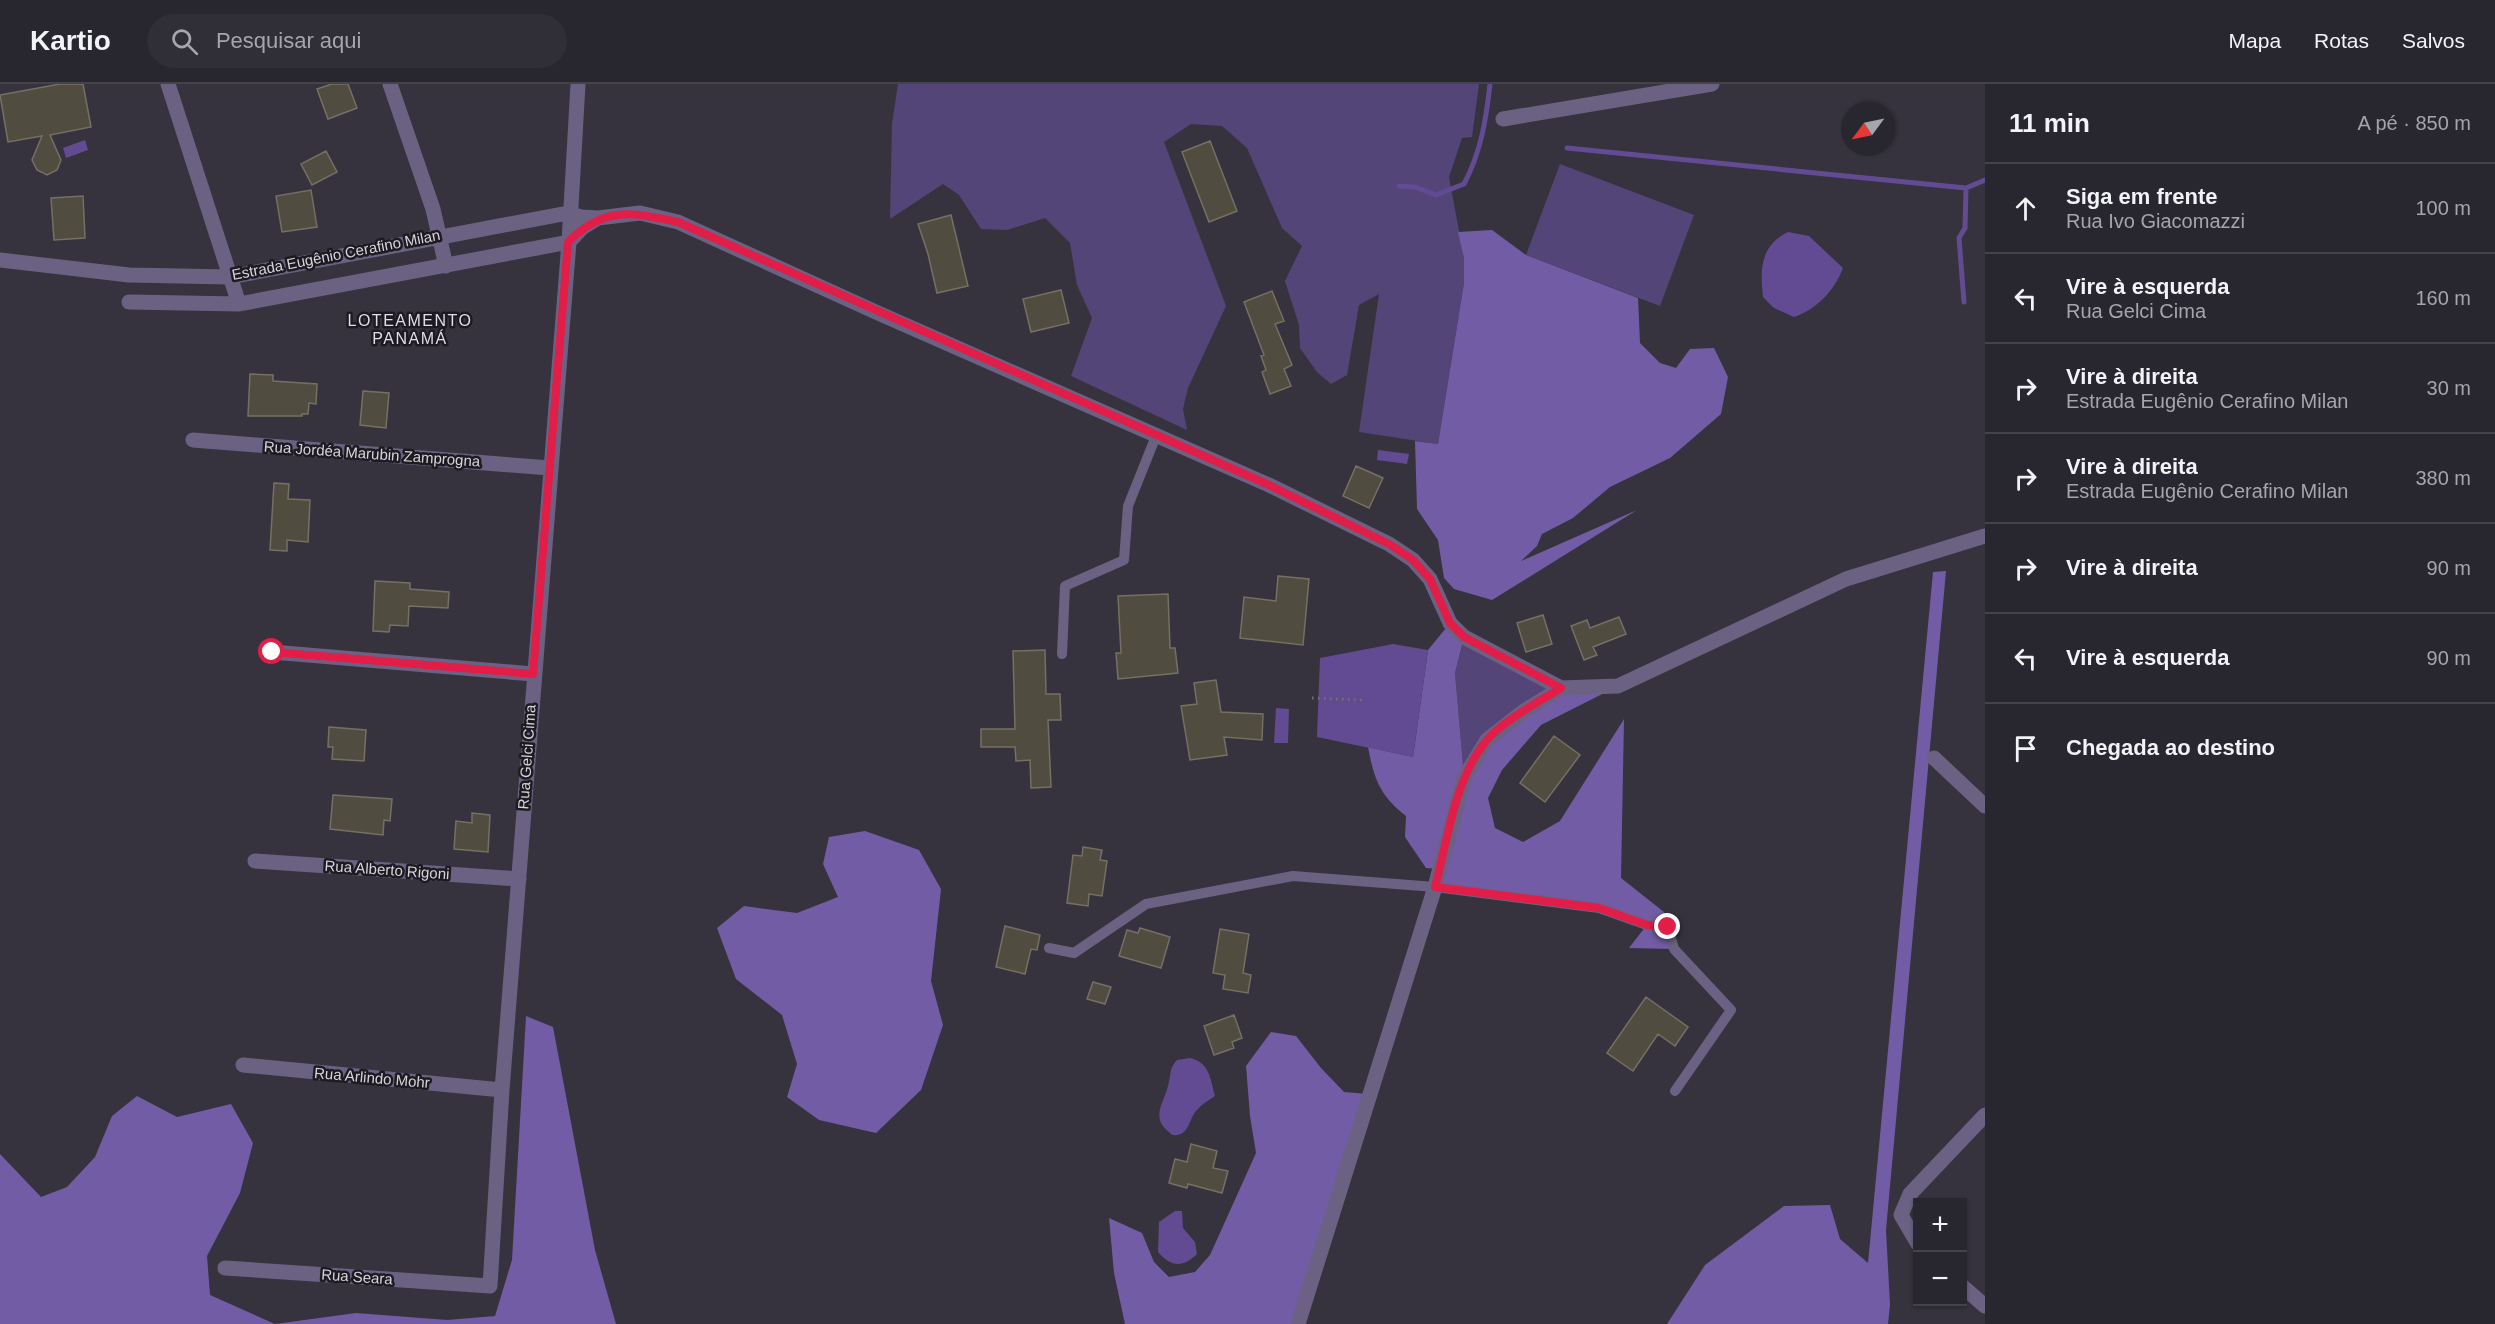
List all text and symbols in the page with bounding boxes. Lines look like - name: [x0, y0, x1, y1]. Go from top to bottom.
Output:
- search box: [147, 14, 567, 68]
- text: Kartio: [30, 25, 111, 56]
- icon: search: [168, 25, 201, 58]
- text: Pesquisar aqui: [216, 28, 361, 53]
- text: Mapa: [2229, 29, 2281, 52]
- text: Rotas: [2314, 29, 2369, 52]
- text: Salvos: [2402, 29, 2465, 52]
- north arrow: [1841, 102, 1895, 156]
- text: 11 min: [2009, 108, 2090, 138]
- text: A pé · 850 m: [2358, 112, 2471, 134]
- text: Siga em frente: [2066, 184, 2218, 209]
- icon: ahead: [2009, 192, 2042, 225]
- text: 100 m: [2415, 197, 2471, 219]
- text: Rua Ivo Giacomazzi: [2066, 210, 2245, 232]
- street label: Estrada Eugênio Cerafino Milan: [230, 226, 441, 283]
- text: Vire à esquerda: [2066, 274, 2229, 299]
- icon: left: [2009, 282, 2042, 315]
- text: 160 m: [2415, 287, 2471, 309]
- text: Rua Gelci Cima: [2066, 300, 2206, 322]
- district label: LOTEAMENTO PANAMÁ: [348, 312, 472, 347]
- text: Vire à direita: [2066, 364, 2198, 389]
- icon: right: [2009, 372, 2042, 405]
- text: 30 m: [2427, 377, 2471, 399]
- text: Estrada Eugênio Cerafino Milan: [2066, 390, 2348, 412]
- street label: Rua Jordéa Marubin Zamprogna: [263, 437, 481, 470]
- text: Vire à direita: [2066, 454, 2198, 479]
- icon: right: [2009, 462, 2042, 495]
- text: 380 m: [2415, 467, 2471, 489]
- text: Estrada Eugênio Cerafino Milan: [2066, 480, 2348, 502]
- icon: right: [2009, 552, 2042, 585]
- text: Vire à direita: [2066, 555, 2198, 580]
- text: 90 m: [2427, 557, 2471, 579]
- route start: [258, 638, 284, 664]
- icon: left: [2009, 642, 2042, 675]
- text: Vire à esquerda: [2066, 645, 2229, 670]
- text: 90 m: [2427, 647, 2471, 669]
- street label: Rua Gelci Cima: [514, 703, 539, 810]
- icon: arrive: [2009, 732, 2042, 765]
- text: Chegada ao destino: [2066, 735, 2275, 760]
- street label: Rua Alberto Rigoni: [324, 857, 450, 882]
- route end: [1654, 913, 1680, 939]
- street label: Rua Arlindo Mohr: [314, 1064, 431, 1091]
- map controls: [1913, 1198, 1967, 1306]
- button: +: [1913, 1198, 1967, 1252]
- button: −: [1913, 1252, 1967, 1306]
- street label: Rua Seara: [321, 1266, 394, 1288]

